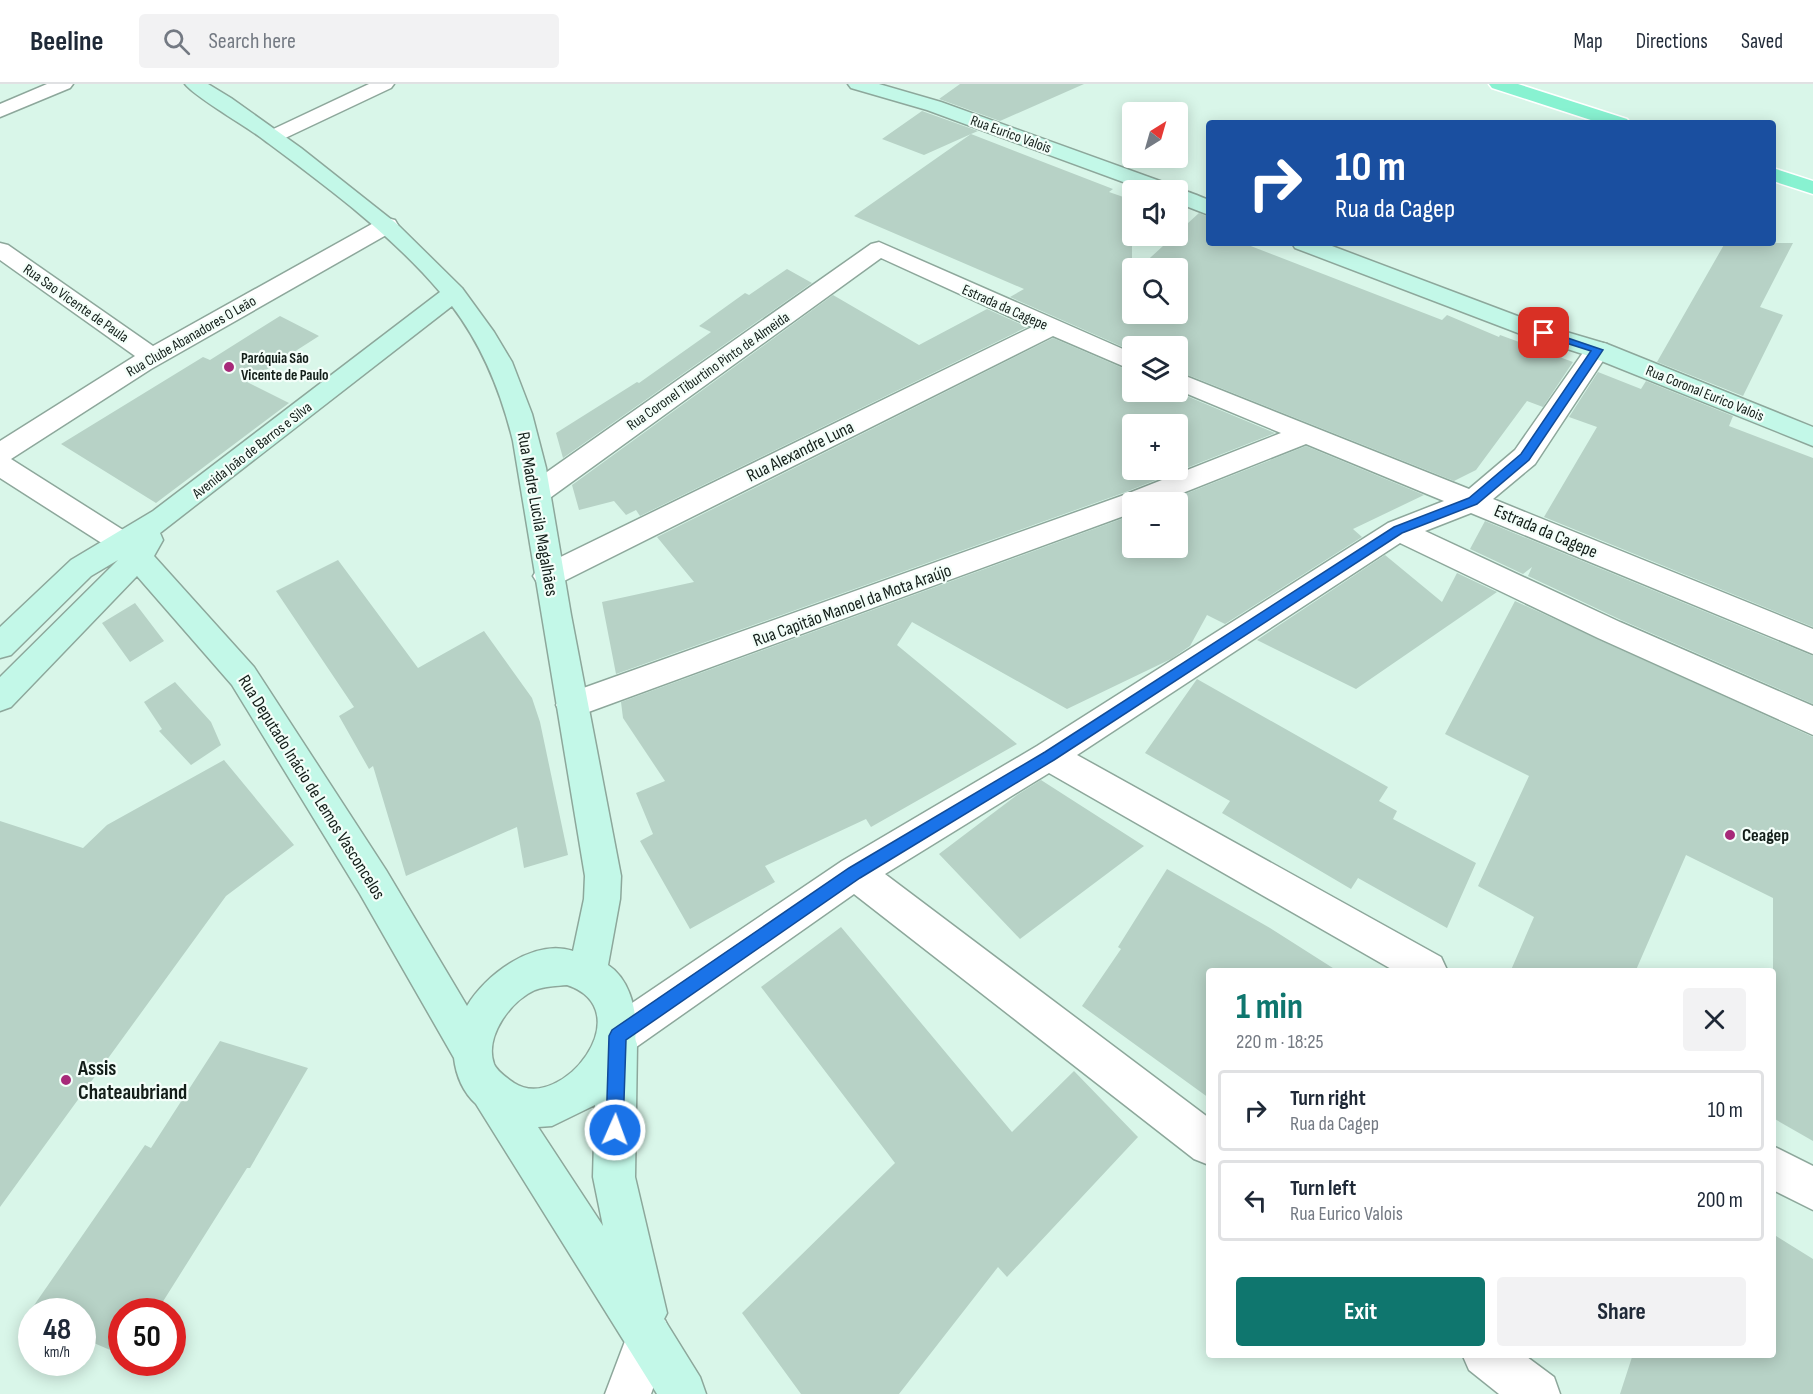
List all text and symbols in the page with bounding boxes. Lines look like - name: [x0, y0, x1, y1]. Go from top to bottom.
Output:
- search box: [139, 14, 559, 68]
- text: Beeline: [30, 25, 103, 58]
- icon: search: [160, 25, 193, 58]
- text: Search here: [208, 28, 296, 55]
- text: Map: [1573, 29, 1603, 54]
- text: Directions: [1636, 29, 1708, 54]
- text: Saved: [1741, 29, 1783, 54]
- north arrow: [1122, 102, 1188, 168]
- map controls: [1122, 102, 1188, 558]
- street label: Rua Eurico Valois: [968, 111, 1054, 158]
- text: 10 m: [1335, 142, 1406, 193]
- icon: right: [1236, 144, 1314, 222]
- button: sound: [1122, 180, 1188, 246]
- text: Rua da Cagep: [1335, 193, 1455, 225]
- button: search: [1122, 258, 1188, 324]
- street label: Rua Sao Vicente de Paula: [19, 260, 132, 347]
- street label: Estrada da Cagepe: [959, 280, 1051, 335]
- street label: Rua Clube Abanadores O Leão: [123, 292, 260, 381]
- pin: [1518, 307, 1569, 358]
- street label: Rua Coronel Tiburtino Pinto de Almeida: [623, 308, 793, 435]
- icon: arrive: [1527, 316, 1560, 349]
- button: layers: [1122, 336, 1188, 402]
- place label: Paróquia São Vicente de Paulo: [241, 349, 329, 385]
- marker: Paróquia São Vicente de Paulo: [222, 360, 236, 374]
- street label: Rua Coronal Eurico Valois: [1643, 361, 1767, 426]
- street label: Avenida João de Barros e Silva: [188, 398, 316, 504]
- button: +: [1122, 414, 1188, 480]
- street label: Rua Alexandre Luna: [743, 416, 857, 486]
- street label: Rua Madre Lucila Magalhães: [513, 430, 562, 598]
- button: −: [1122, 492, 1188, 558]
- street label: Estrada da Cagepe: [1491, 500, 1601, 563]
- street label: Rua Capitão Manoel da Mota Araújo: [750, 560, 954, 651]
- street label: Rua Deputado Inácio de Lemos Vasconcelos: [234, 671, 390, 903]
- place label: Ceagep: [1742, 825, 1789, 846]
- marker: Ceagep: [1723, 828, 1737, 842]
- text: 1 min: [1236, 986, 1303, 1029]
- button: close: [1683, 988, 1746, 1051]
- text: 220 m · 18:25: [1236, 1030, 1324, 1054]
- place label: Assis Chateaubriand: [77, 1056, 187, 1105]
- marker: Assis Chateaubriand: [59, 1073, 73, 1087]
- text: Turn right: [1290, 1085, 1366, 1112]
- icon: right: [1239, 1094, 1272, 1127]
- text: 10 m: [1708, 1097, 1743, 1124]
- position arrow: [583, 1098, 647, 1162]
- text: Rua da Cagep: [1290, 1112, 1379, 1136]
- text: Turn left: [1290, 1175, 1356, 1202]
- icon: left: [1239, 1184, 1272, 1217]
- text: 200 m: [1697, 1187, 1743, 1214]
- text: Rua Eurico Valois: [1290, 1202, 1403, 1226]
- button: Exit: [1236, 1277, 1485, 1346]
- button: Share: [1497, 1277, 1746, 1346]
- speed limit sign: 50: [108, 1298, 186, 1376]
- text: 48: [43, 1312, 71, 1348]
- text: km/h: [44, 1343, 70, 1362]

